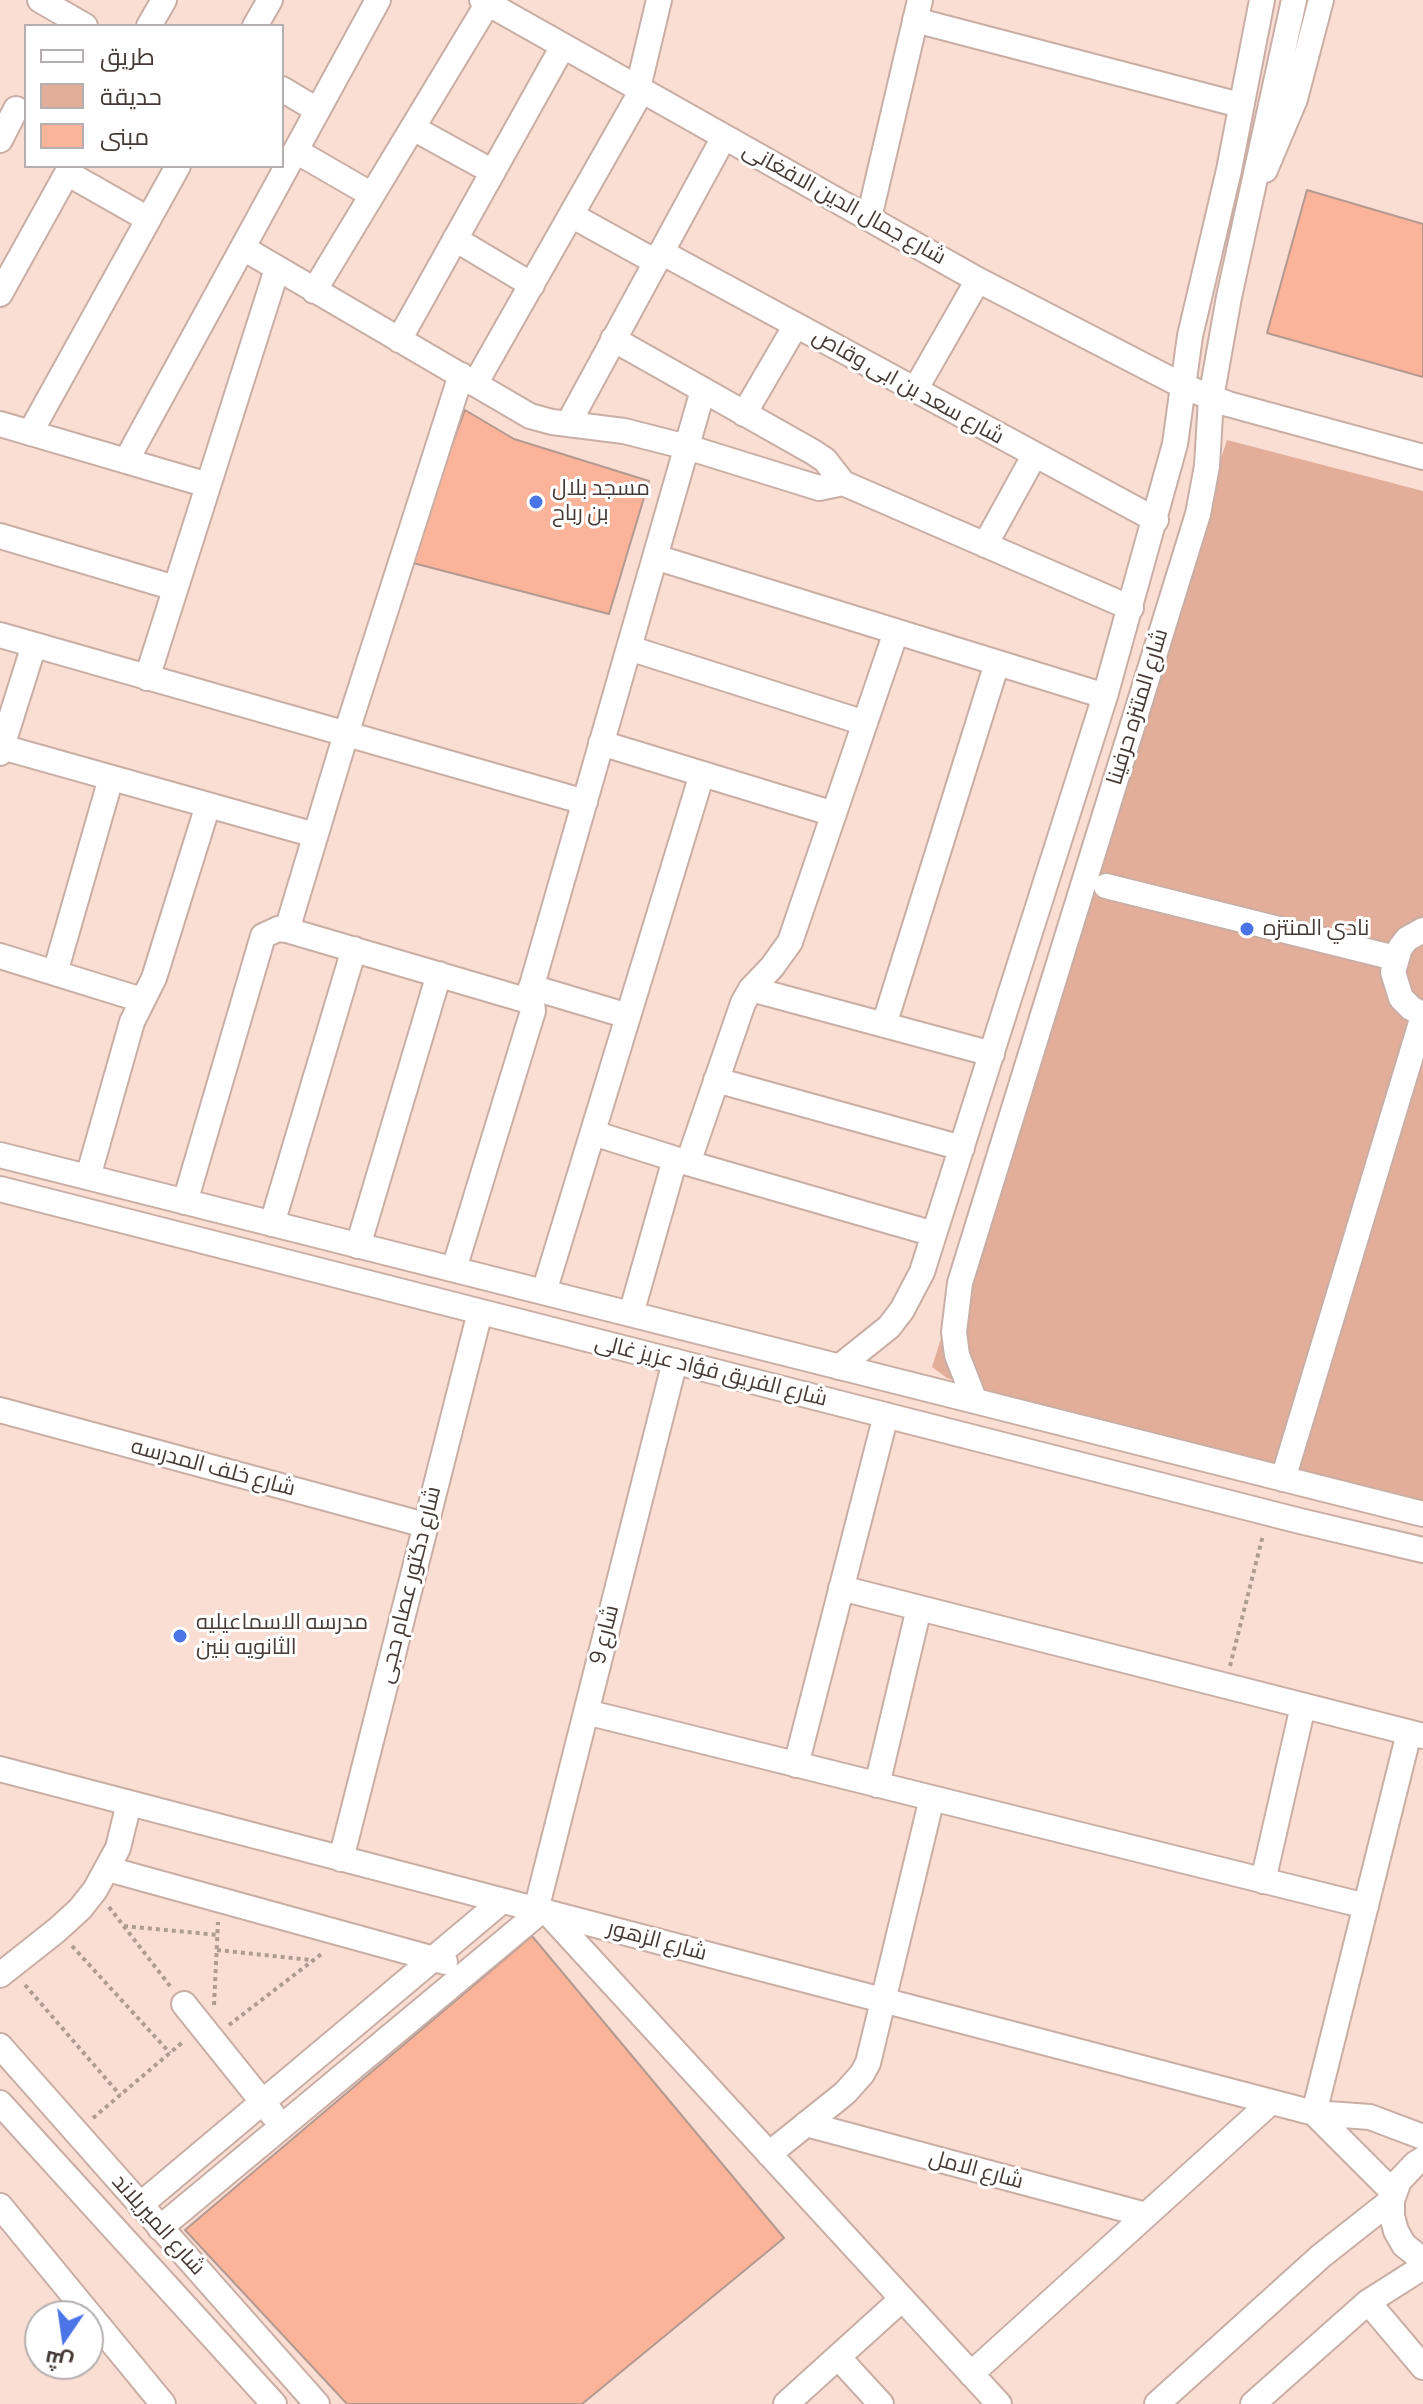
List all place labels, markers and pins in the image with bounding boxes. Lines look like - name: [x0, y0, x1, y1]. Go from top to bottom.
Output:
- place label: مسجد بلال بن رباح: [552, 476, 650, 528]
- marker: مسجد بلال بن رباح: [527, 493, 545, 511]
- place label: نادي المنتزه: [1263, 916, 1369, 942]
- marker: نادي المنتزه: [1238, 920, 1256, 938]
- place label: مدرسه الاسماعيليه الثانويه بنين: [196, 1610, 368, 1662]
- marker: مدرسه الاسماعيليه الثانويه بنين: [171, 1627, 189, 1645]

